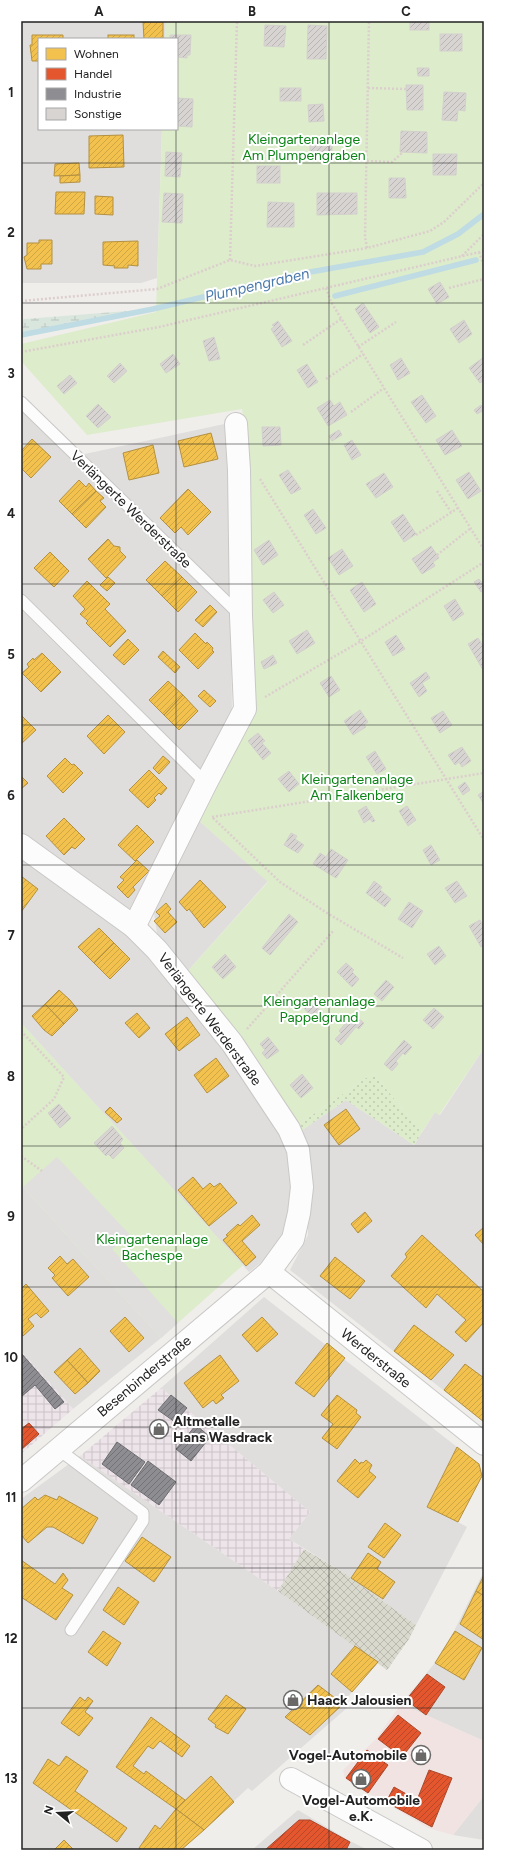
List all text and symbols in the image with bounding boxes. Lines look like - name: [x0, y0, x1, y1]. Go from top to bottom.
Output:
- text: A: [94, 4, 104, 19]
- text: B: [248, 4, 256, 19]
- text: C: [401, 4, 411, 19]
- legend: [38, 38, 178, 130]
- text: Wohnen: [74, 47, 119, 61]
- text: Handel: [74, 67, 112, 81]
- text: 1: [8, 85, 14, 100]
- text: Industrie: [74, 87, 122, 101]
- text: Sonstige: [74, 107, 122, 121]
- park label: Kleingartenanlage Am Plumpengraben: [242, 131, 366, 164]
- text: 2: [7, 225, 15, 240]
- water label: Plumpengraben: [203, 264, 311, 306]
- text: 3: [7, 366, 15, 381]
- street label: Verlängerte Werderstraße: [67, 447, 195, 572]
- text: 4: [7, 506, 15, 521]
- text: 5: [7, 647, 15, 662]
- park label: Kleingartenanlage Am Falkenberg: [301, 771, 413, 804]
- text: 6: [7, 788, 15, 803]
- text: 7: [7, 928, 15, 943]
- street label: Verlängerte Werderstraße: [154, 950, 265, 1089]
- park label: Kleingartenanlage Pappelgrund: [263, 993, 375, 1026]
- text: 8: [7, 1069, 15, 1084]
- text: 9: [7, 1209, 15, 1224]
- park label: Kleingartenanlage Bachespe: [96, 1231, 208, 1264]
- street label: Werderstraße: [337, 1325, 414, 1392]
- street label: Besenbinderstraße: [94, 1332, 195, 1421]
- text: 10: [4, 1350, 18, 1365]
- place label: Altmetalle Hans Wasdrack: [173, 1413, 273, 1446]
- shop icon: Altmetalle Hans Wasdrack: [148, 1418, 170, 1440]
- text: 11: [6, 1490, 16, 1505]
- text: 12: [4, 1631, 18, 1646]
- shop icon: Haack Jalousien: [282, 1689, 304, 1711]
- place label: Haack Jalousien: [307, 1692, 412, 1709]
- shop icon: Vogel-Automobile: [410, 1744, 432, 1766]
- place label: Vogel-Automobile: [289, 1747, 407, 1764]
- shop icon: Vogel-Automobile e.K.: [350, 1768, 372, 1790]
- text: 13: [5, 1771, 17, 1786]
- place label: Vogel-Automobile e.K.: [302, 1792, 420, 1825]
- north arrow: [38, 1793, 78, 1833]
- text: N: [41, 1804, 56, 1816]

